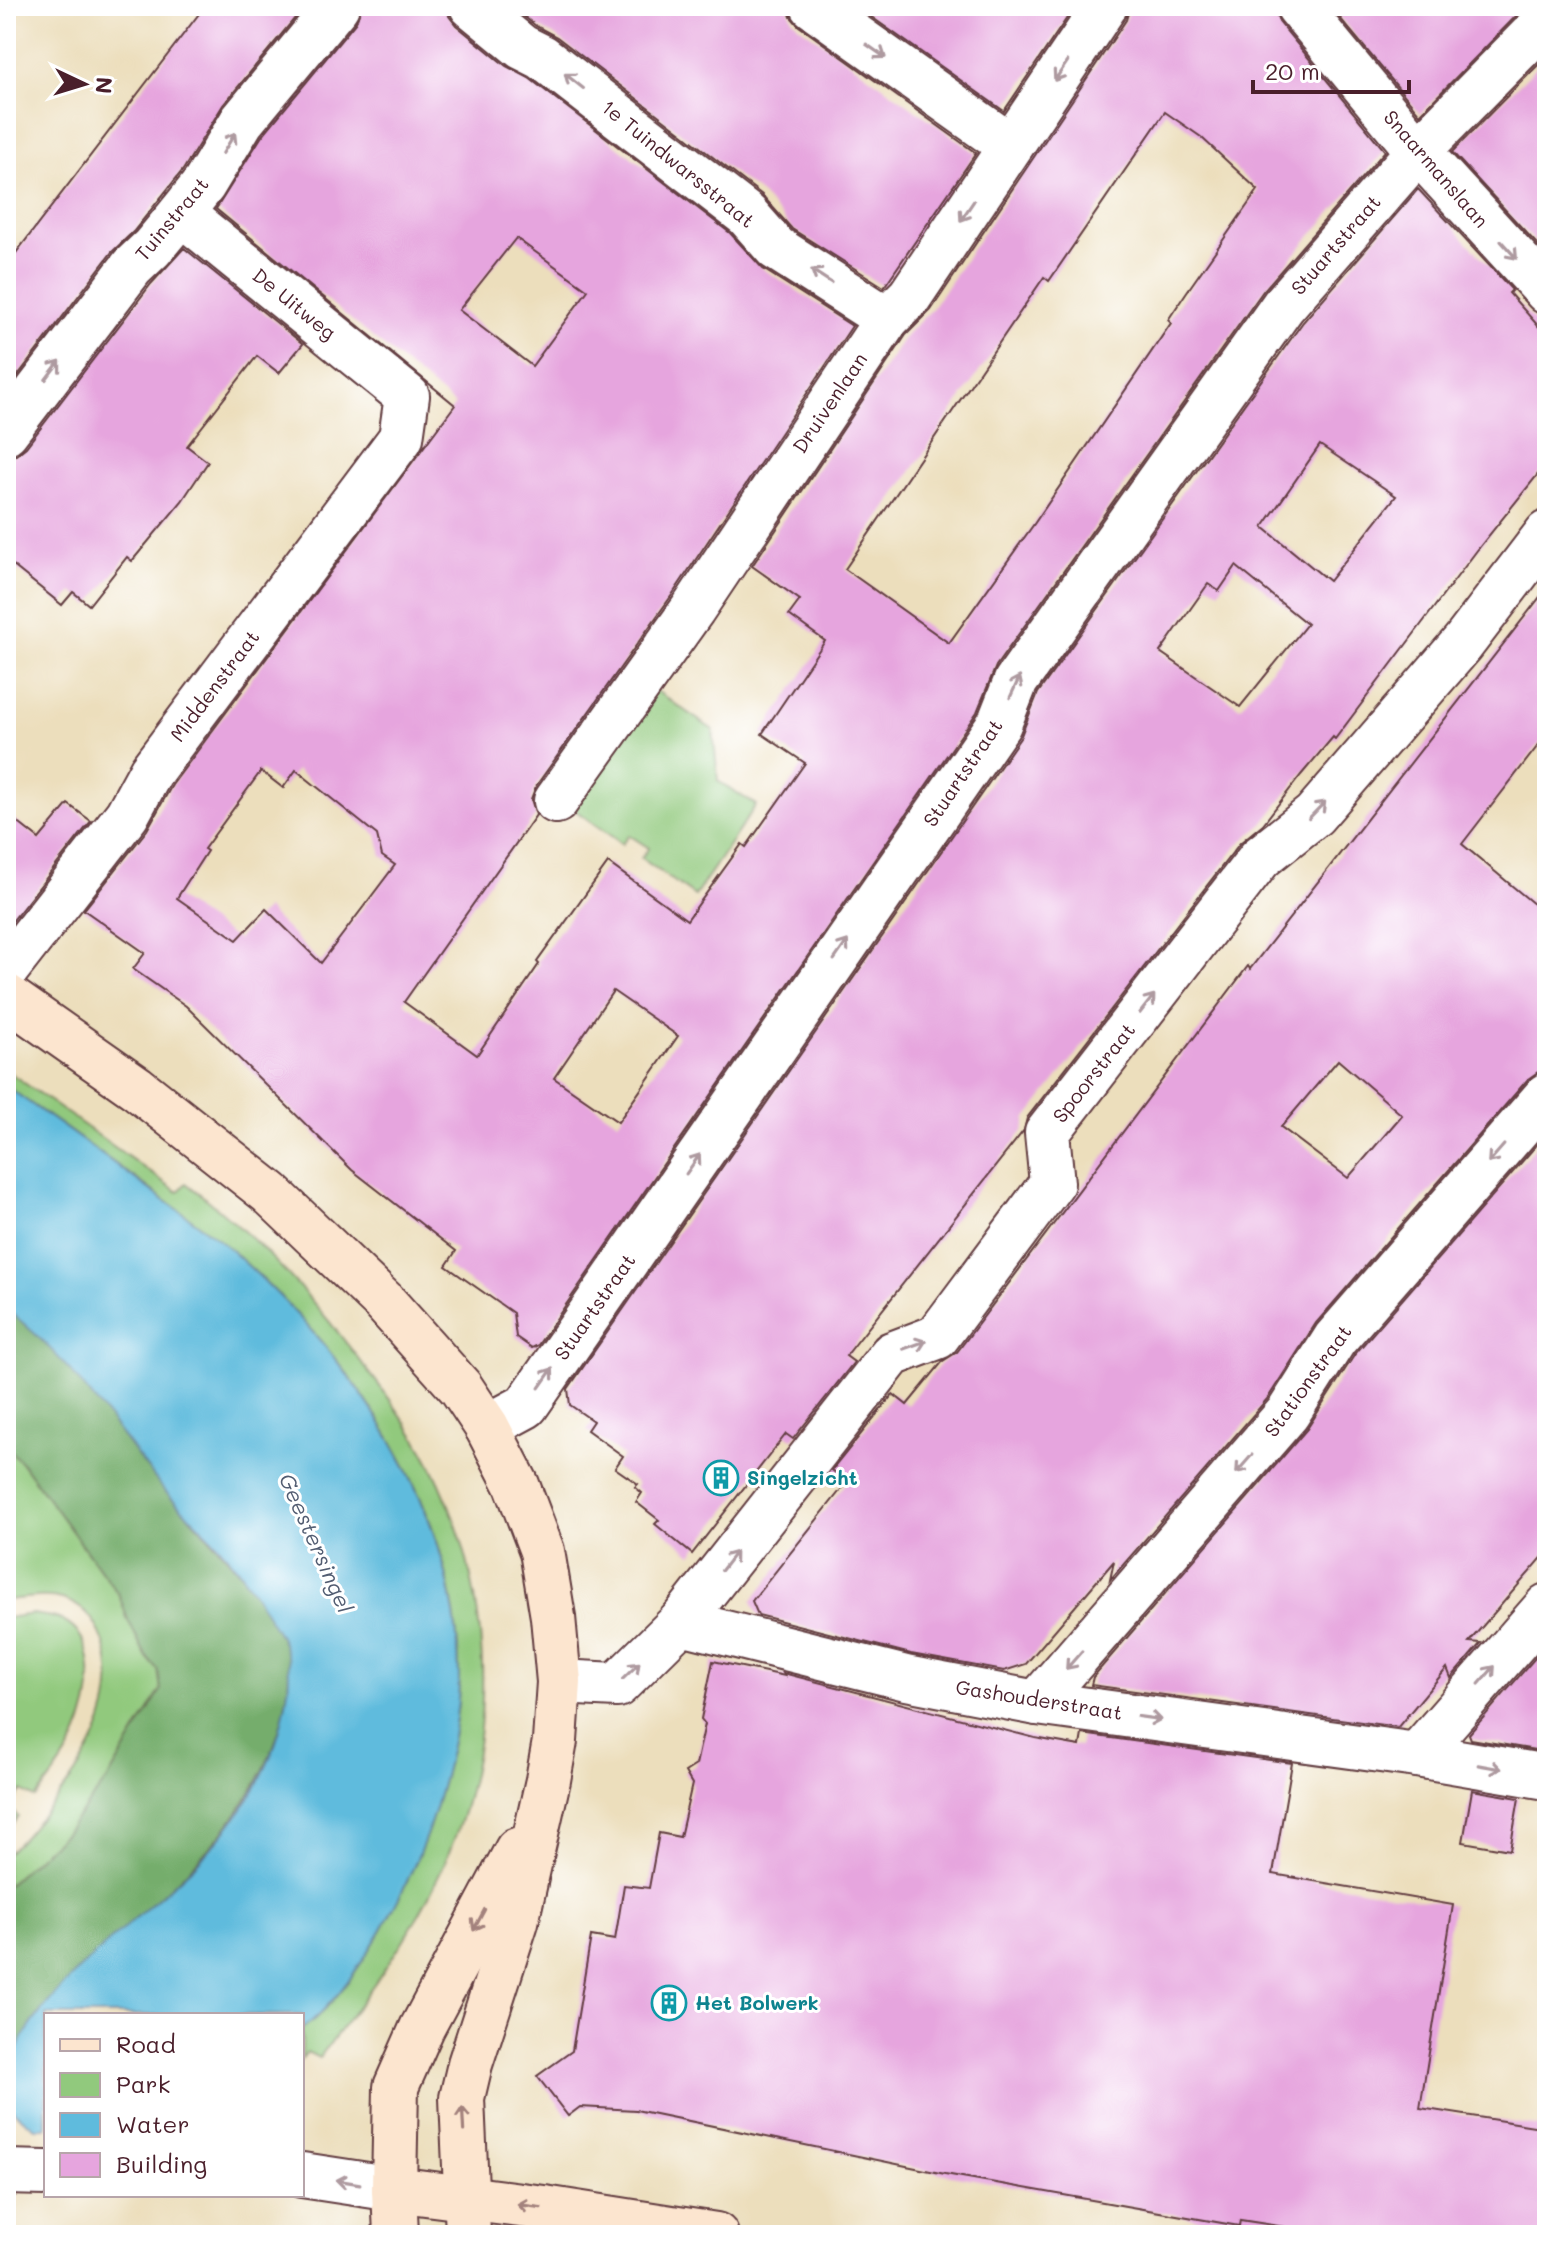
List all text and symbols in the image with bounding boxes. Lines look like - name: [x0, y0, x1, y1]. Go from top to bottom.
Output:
- one-way arrow: [865, 43, 887, 59]
- north arrow: [44, 44, 124, 124]
- scale bar: [1253, 44, 1409, 94]
- text: 20 m: [1265, 55, 1320, 86]
- one-way arrow: [1053, 59, 1070, 81]
- one-way arrow: [564, 72, 585, 90]
- text: N: [89, 76, 119, 95]
- street label: 1e Tuindwarsstraat: [597, 93, 761, 233]
- street label: Snaarmanslaan: [1379, 104, 1495, 233]
- one-way arrow: [221, 132, 237, 155]
- street label: Tuinstraat: [129, 171, 214, 266]
- street label: Stuartstraat: [1285, 189, 1386, 300]
- one-way arrow: [958, 199, 974, 222]
- one-way arrow: [1499, 240, 1517, 260]
- street label: De Uitweg: [247, 262, 342, 345]
- one-way arrow: [810, 268, 833, 284]
- street label: Druivenlaan: [786, 347, 872, 458]
- one-way arrow: [45, 360, 62, 381]
- street label: Middenstraat: [164, 624, 265, 746]
- one-way arrow: [1008, 676, 1023, 700]
- street label: Stuartstraat: [917, 714, 1008, 831]
- one-way arrow: [1308, 800, 1327, 820]
- one-way arrow: [833, 940, 849, 962]
- one-way arrow: [1138, 994, 1155, 1016]
- street label: Spoorstraat: [1046, 1017, 1140, 1128]
- one-way arrow: [1487, 1143, 1505, 1163]
- one-way arrow: [685, 1154, 701, 1176]
- street label: Stuartstraat: [548, 1248, 641, 1365]
- street label: Stationstraat: [1258, 1319, 1357, 1442]
- one-way arrow: [903, 1337, 927, 1351]
- one-way arrow: [538, 1368, 554, 1390]
- one-way arrow: [1236, 1453, 1254, 1473]
- building icon: Singelzicht: [702, 1459, 740, 1497]
- place label: Singelzicht: [747, 1464, 858, 1490]
- water label: Geestersingel: [273, 1468, 360, 1618]
- one-way arrow: [721, 1551, 738, 1572]
- one-way arrow: [1065, 1650, 1083, 1670]
- one-way arrow: [621, 1662, 640, 1681]
- one-way arrow: [1477, 1665, 1495, 1685]
- street label: Gashouderstraat: [954, 1673, 1124, 1725]
- one-way arrow: [1136, 1711, 1161, 1726]
- one-way arrow: [1476, 1761, 1502, 1776]
- one-way arrow: [471, 1908, 487, 1932]
- building icon: Het Bolwerk: [650, 1984, 688, 2022]
- place label: Het Bolwerk: [695, 1989, 819, 2015]
- legend: [44, 2013, 304, 2197]
- text: Road: [116, 2028, 176, 2059]
- text: Park: [116, 2068, 170, 2099]
- one-way arrow: [456, 2106, 471, 2133]
- text: Water: [116, 2108, 190, 2139]
- text: Building: [116, 2148, 207, 2179]
- one-way arrow: [336, 2174, 361, 2189]
- one-way arrow: [517, 2198, 542, 2213]

